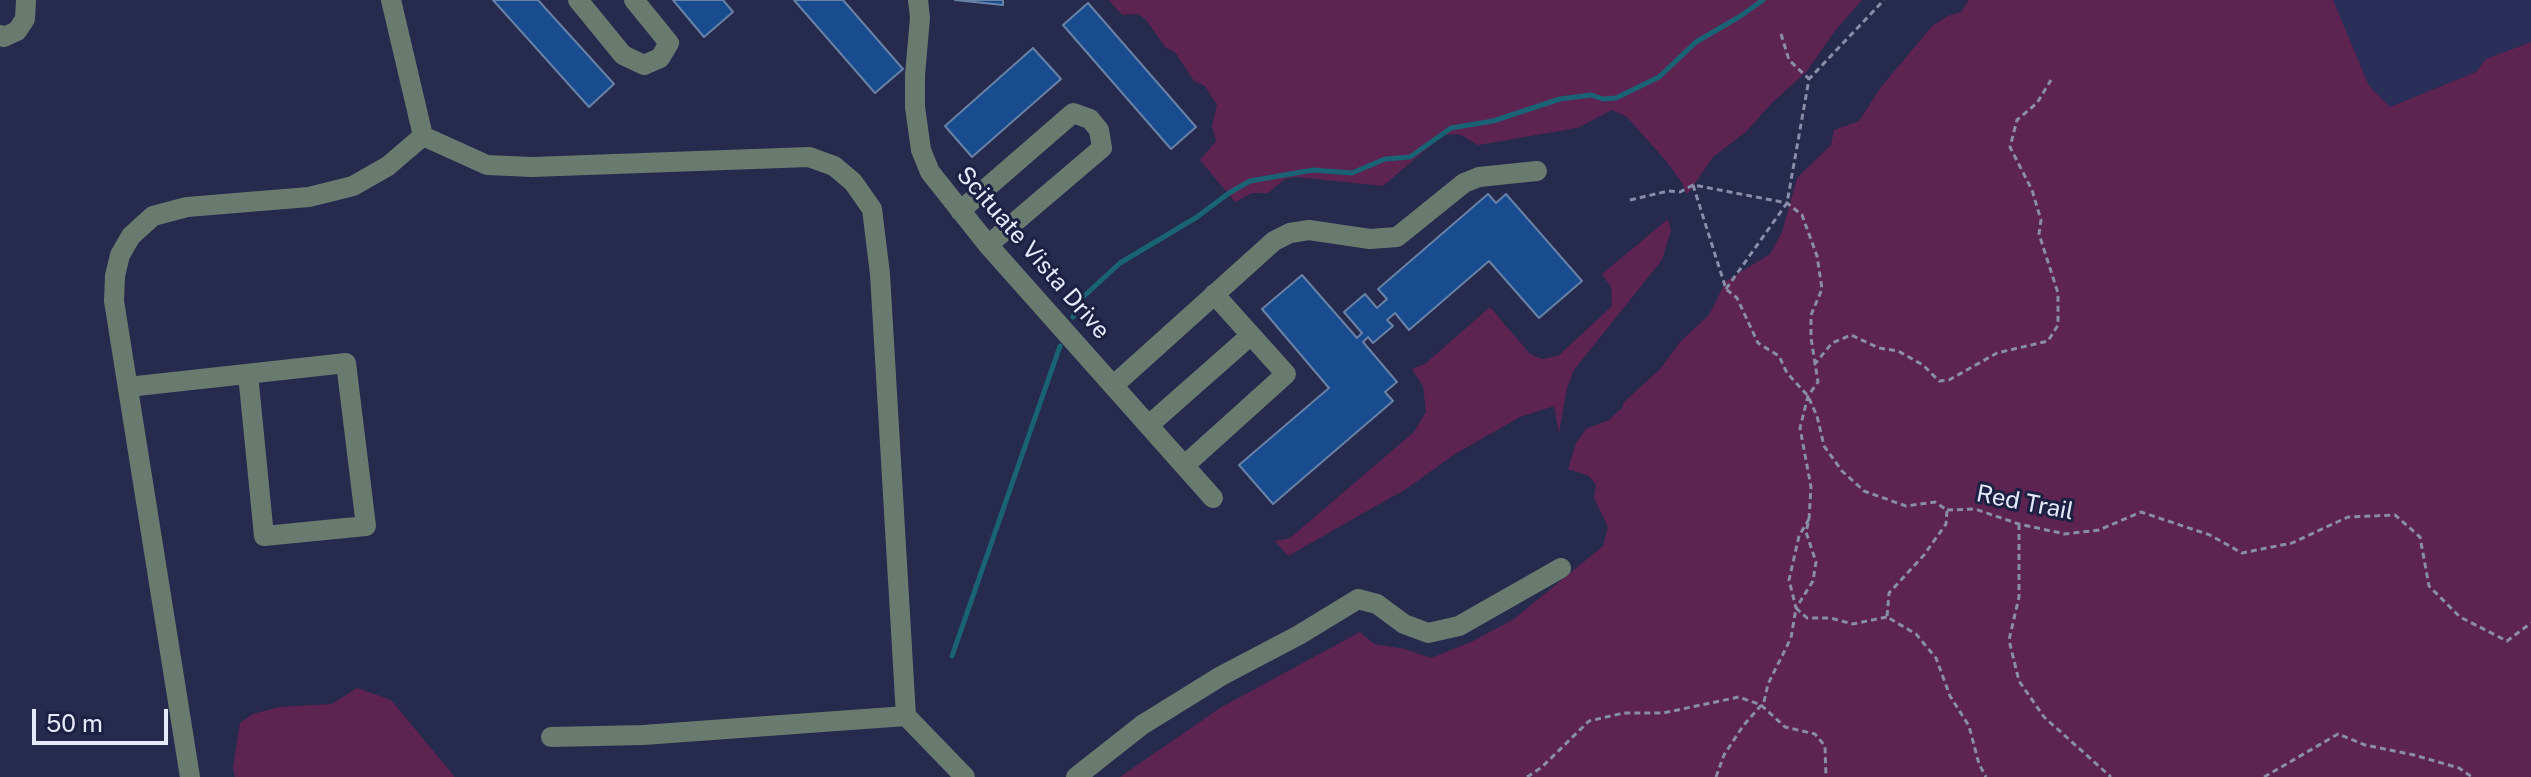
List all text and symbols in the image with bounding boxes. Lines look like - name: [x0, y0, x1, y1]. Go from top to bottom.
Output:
- street label: Scituate Vista Drive: [950, 161, 1116, 345]
- street label: Red Trail: [1974, 479, 2076, 527]
- scale bar: [36, 693, 172, 743]
- text: 50 m: [46, 709, 103, 737]

